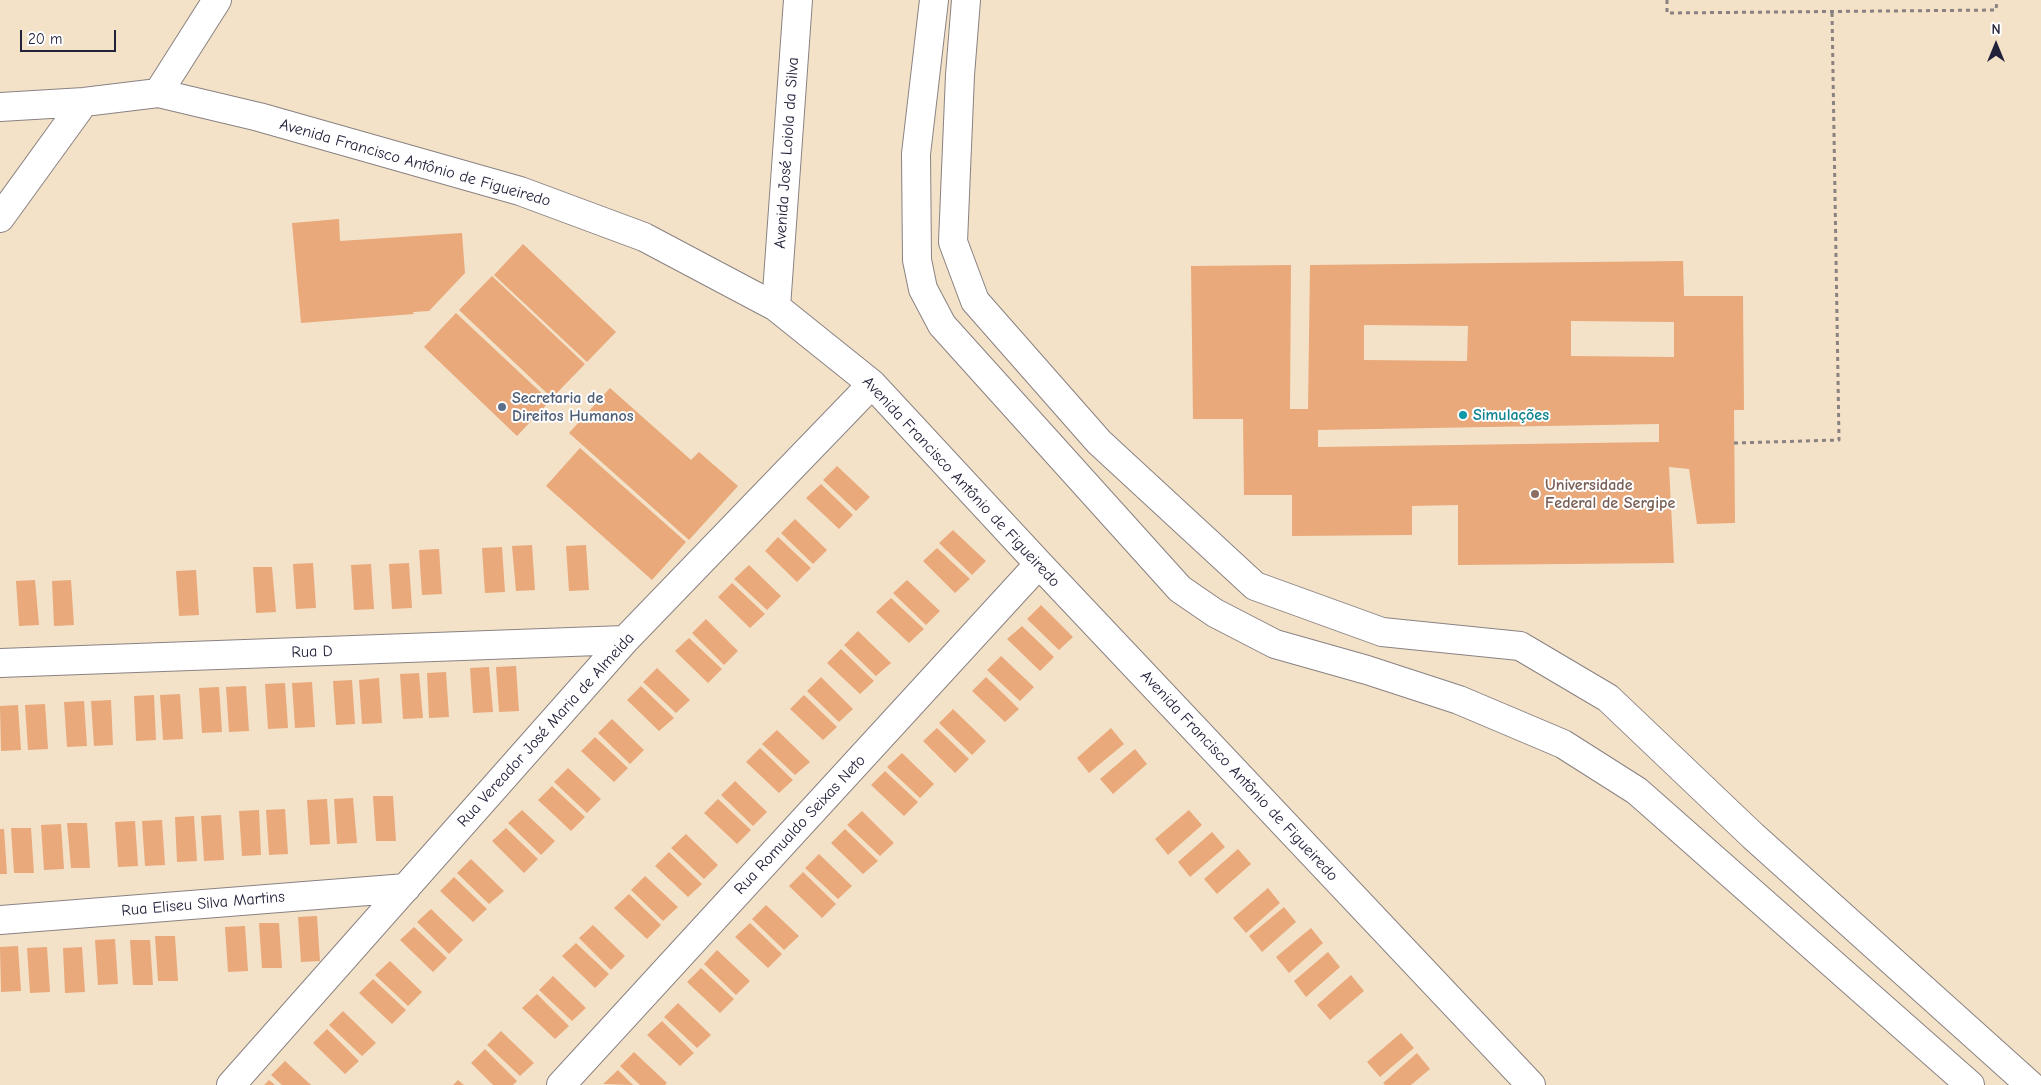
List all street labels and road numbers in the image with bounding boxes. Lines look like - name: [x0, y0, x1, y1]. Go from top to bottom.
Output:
- street label: Avenida José Loiola da Silva: [771, 57, 803, 249]
- street label: Avenida Francisco Antônio de Figueiredo: [277, 115, 553, 211]
- street label: Avenida Francisco Antônio de Figueiredo: [858, 373, 1064, 591]
- street label: Rua Vereador José Maria de Almeida: [454, 629, 638, 831]
- street label: Rua D: [291, 642, 333, 662]
- street label: Avenida Francisco Antônio de Figueiredo: [1136, 667, 1342, 885]
- street label: Rua Romualdo Seixas Neto: [730, 751, 870, 899]
- street label: Rua Eliseu Silva Martins: [121, 887, 285, 921]

